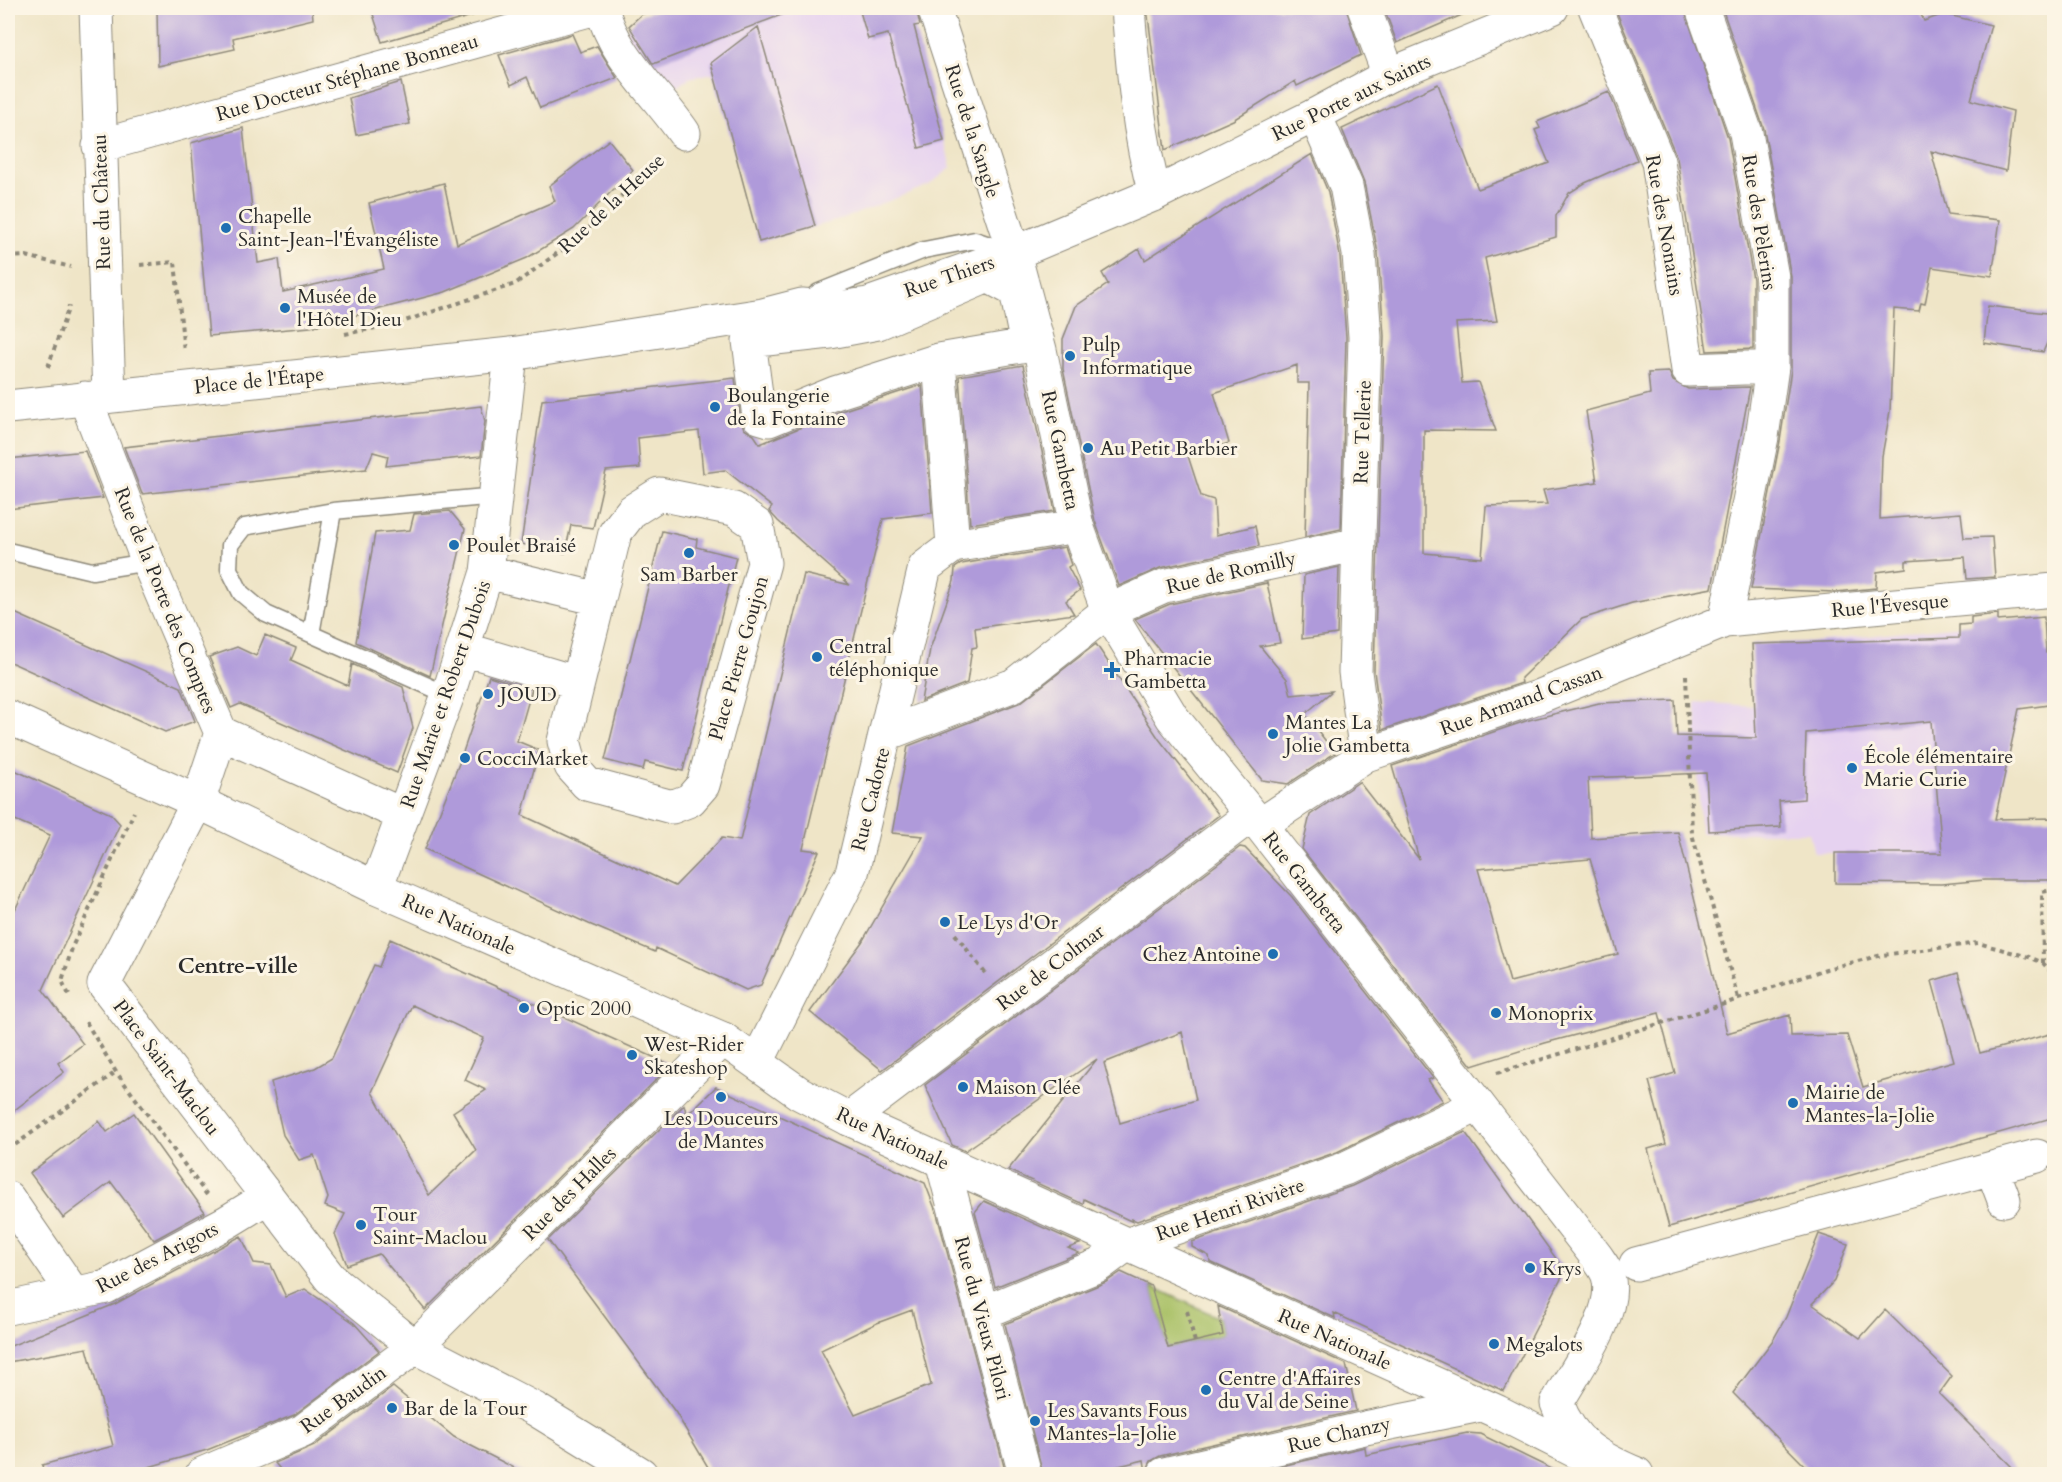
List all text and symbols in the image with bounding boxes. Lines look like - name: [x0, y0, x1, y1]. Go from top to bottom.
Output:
- street label: Rue Docteur Stéphane Bonneau: [213, 27, 482, 128]
- street label: Rue Porte aux Saints: [1267, 47, 1435, 148]
- street label: Rue de la Sangle: [938, 61, 1007, 201]
- street label: Rue du Château: [86, 133, 117, 271]
- street label: Rue de la Heuse: [552, 147, 670, 260]
- street label: Rue des Pèlerins: [1735, 152, 1784, 292]
- street label: Rue des Nonains: [1639, 153, 1690, 298]
- place label: Chapelle Saint-Jean-l'Évangéliste: [238, 203, 439, 253]
- marker: Chapelle Saint-Jean-l'Évangéliste: [219, 221, 233, 235]
- street label: Rue Thiers: [901, 248, 998, 304]
- place label: Musée de l'Hôtel Dieu: [297, 283, 402, 333]
- marker: Musée de l'Hôtel Dieu: [278, 301, 292, 315]
- place label: Pulp Informatique: [1082, 331, 1193, 381]
- marker: Pulp Informatique: [1063, 349, 1077, 363]
- street label: Place de l'Étape: [193, 360, 326, 401]
- street label: Rue Tellerie: [1347, 379, 1378, 485]
- place label: Boulangerie de la Fontaine: [727, 382, 846, 432]
- street label: Rue Gambetta: [1035, 388, 1086, 513]
- marker: Boulangerie de la Fontaine: [708, 400, 722, 414]
- place label: Au Petit Barbier: [1100, 435, 1238, 462]
- marker: Au Petit Barbier: [1081, 441, 1095, 455]
- street label: Rue de la Porte des Comptes: [108, 483, 223, 717]
- place label: Poulet Braisé: [466, 532, 576, 559]
- marker: Poulet Braisé: [447, 538, 461, 552]
- street label: Rue de Romilly: [1164, 544, 1299, 601]
- marker: Sam Barber: [682, 546, 696, 560]
- place label: Sam Barber: [640, 561, 738, 588]
- street label: Place Pierre Goujon: [702, 572, 775, 744]
- street label: Rue Marie et Robert Dubois: [394, 577, 497, 812]
- street label: Rue l'Évesque: [1830, 587, 1950, 624]
- place label: Central téléphonique: [829, 633, 939, 683]
- place label: Pharmacie Gambetta: [1124, 645, 1212, 695]
- marker: Central téléphonique: [810, 650, 824, 664]
- street label: Rue Armand Cassan: [1436, 658, 1607, 742]
- marker: Pharmacie Gambetta: [1105, 663, 1119, 677]
- place label: JOUD: [497, 681, 557, 708]
- marker: JOUD: [481, 687, 495, 701]
- place label: Mantes La Jolie Gambetta: [1282, 709, 1411, 759]
- marker: Mantes La Jolie Gambetta: [1266, 727, 1280, 741]
- place label: École élémentaire Marie Curie: [1864, 743, 2013, 793]
- street label: Rue Cadotte: [845, 744, 896, 854]
- place label: CocciMarket: [477, 745, 589, 772]
- marker: CocciMarket: [458, 751, 472, 765]
- marker: École élémentaire Marie Curie: [1845, 761, 1859, 775]
- street label: Rue Gambetta: [1256, 826, 1353, 939]
- street label: Rue Nationale: [398, 887, 520, 962]
- place label: Le Lys d'Or: [957, 909, 1059, 936]
- marker: Le Lys d'Or: [938, 915, 952, 929]
- street label: Rue de Colmar: [991, 918, 1110, 1017]
- place label: Chez Antoine: [1143, 941, 1261, 968]
- marker: Chez Antoine: [1266, 947, 1280, 961]
- district label: Centre-ville: [178, 951, 298, 981]
- street label: Place Saint-Maclou: [107, 994, 227, 1141]
- place label: Optic 2000: [536, 995, 631, 1022]
- place label: Monoprix: [1508, 1000, 1593, 1027]
- marker: Optic 2000: [517, 1001, 531, 1015]
- marker: Monoprix: [1489, 1006, 1503, 1020]
- place label: West-Rider Skateshop: [643, 1031, 744, 1081]
- marker: West-Rider Skateshop: [625, 1048, 639, 1062]
- place label: Maison Clée: [975, 1074, 1081, 1101]
- place label: Mairie de Mantes-la-Jolie: [1805, 1079, 1935, 1129]
- marker: Maison Clée: [956, 1080, 970, 1094]
- marker: Les Douceurs de Mantes: [714, 1090, 728, 1104]
- marker: Mairie de Mantes-la-Jolie: [1786, 1096, 1800, 1110]
- street label: Rue Nationale: [832, 1100, 954, 1176]
- place label: Les Douceurs de Mantes: [664, 1105, 778, 1155]
- street label: Rue des Halles: [517, 1141, 622, 1246]
- street label: Rue Henri Rivière: [1152, 1171, 1308, 1248]
- place label: Tour Saint-Maclou: [373, 1201, 487, 1251]
- street label: Rue des Arigots: [92, 1215, 223, 1300]
- marker: Tour Saint-Maclou: [354, 1218, 368, 1232]
- street label: Rue du Vieux Pilori: [948, 1233, 1017, 1403]
- place label: Krys: [1542, 1255, 1581, 1282]
- marker: Krys: [1523, 1261, 1537, 1275]
- street label: Rue Nationale: [1274, 1302, 1396, 1377]
- place label: Megalots: [1506, 1331, 1583, 1358]
- marker: Megalots: [1487, 1337, 1501, 1351]
- street label: Rue Baudin: [295, 1359, 392, 1440]
- place label: Centre d'Affaires du Val de Seine: [1218, 1365, 1361, 1415]
- marker: Centre d'Affaires du Val de Seine: [1199, 1383, 1213, 1397]
- place label: Bar de la Tour: [404, 1395, 528, 1422]
- place label: Les Savants Fous Mantes-la-Jolie: [1047, 1397, 1187, 1447]
- marker: Bar de la Tour: [385, 1401, 399, 1415]
- street label: Rue Chanzy: [1285, 1409, 1394, 1459]
- marker: Les Savants Fous Mantes-la-Jolie: [1028, 1414, 1042, 1428]

